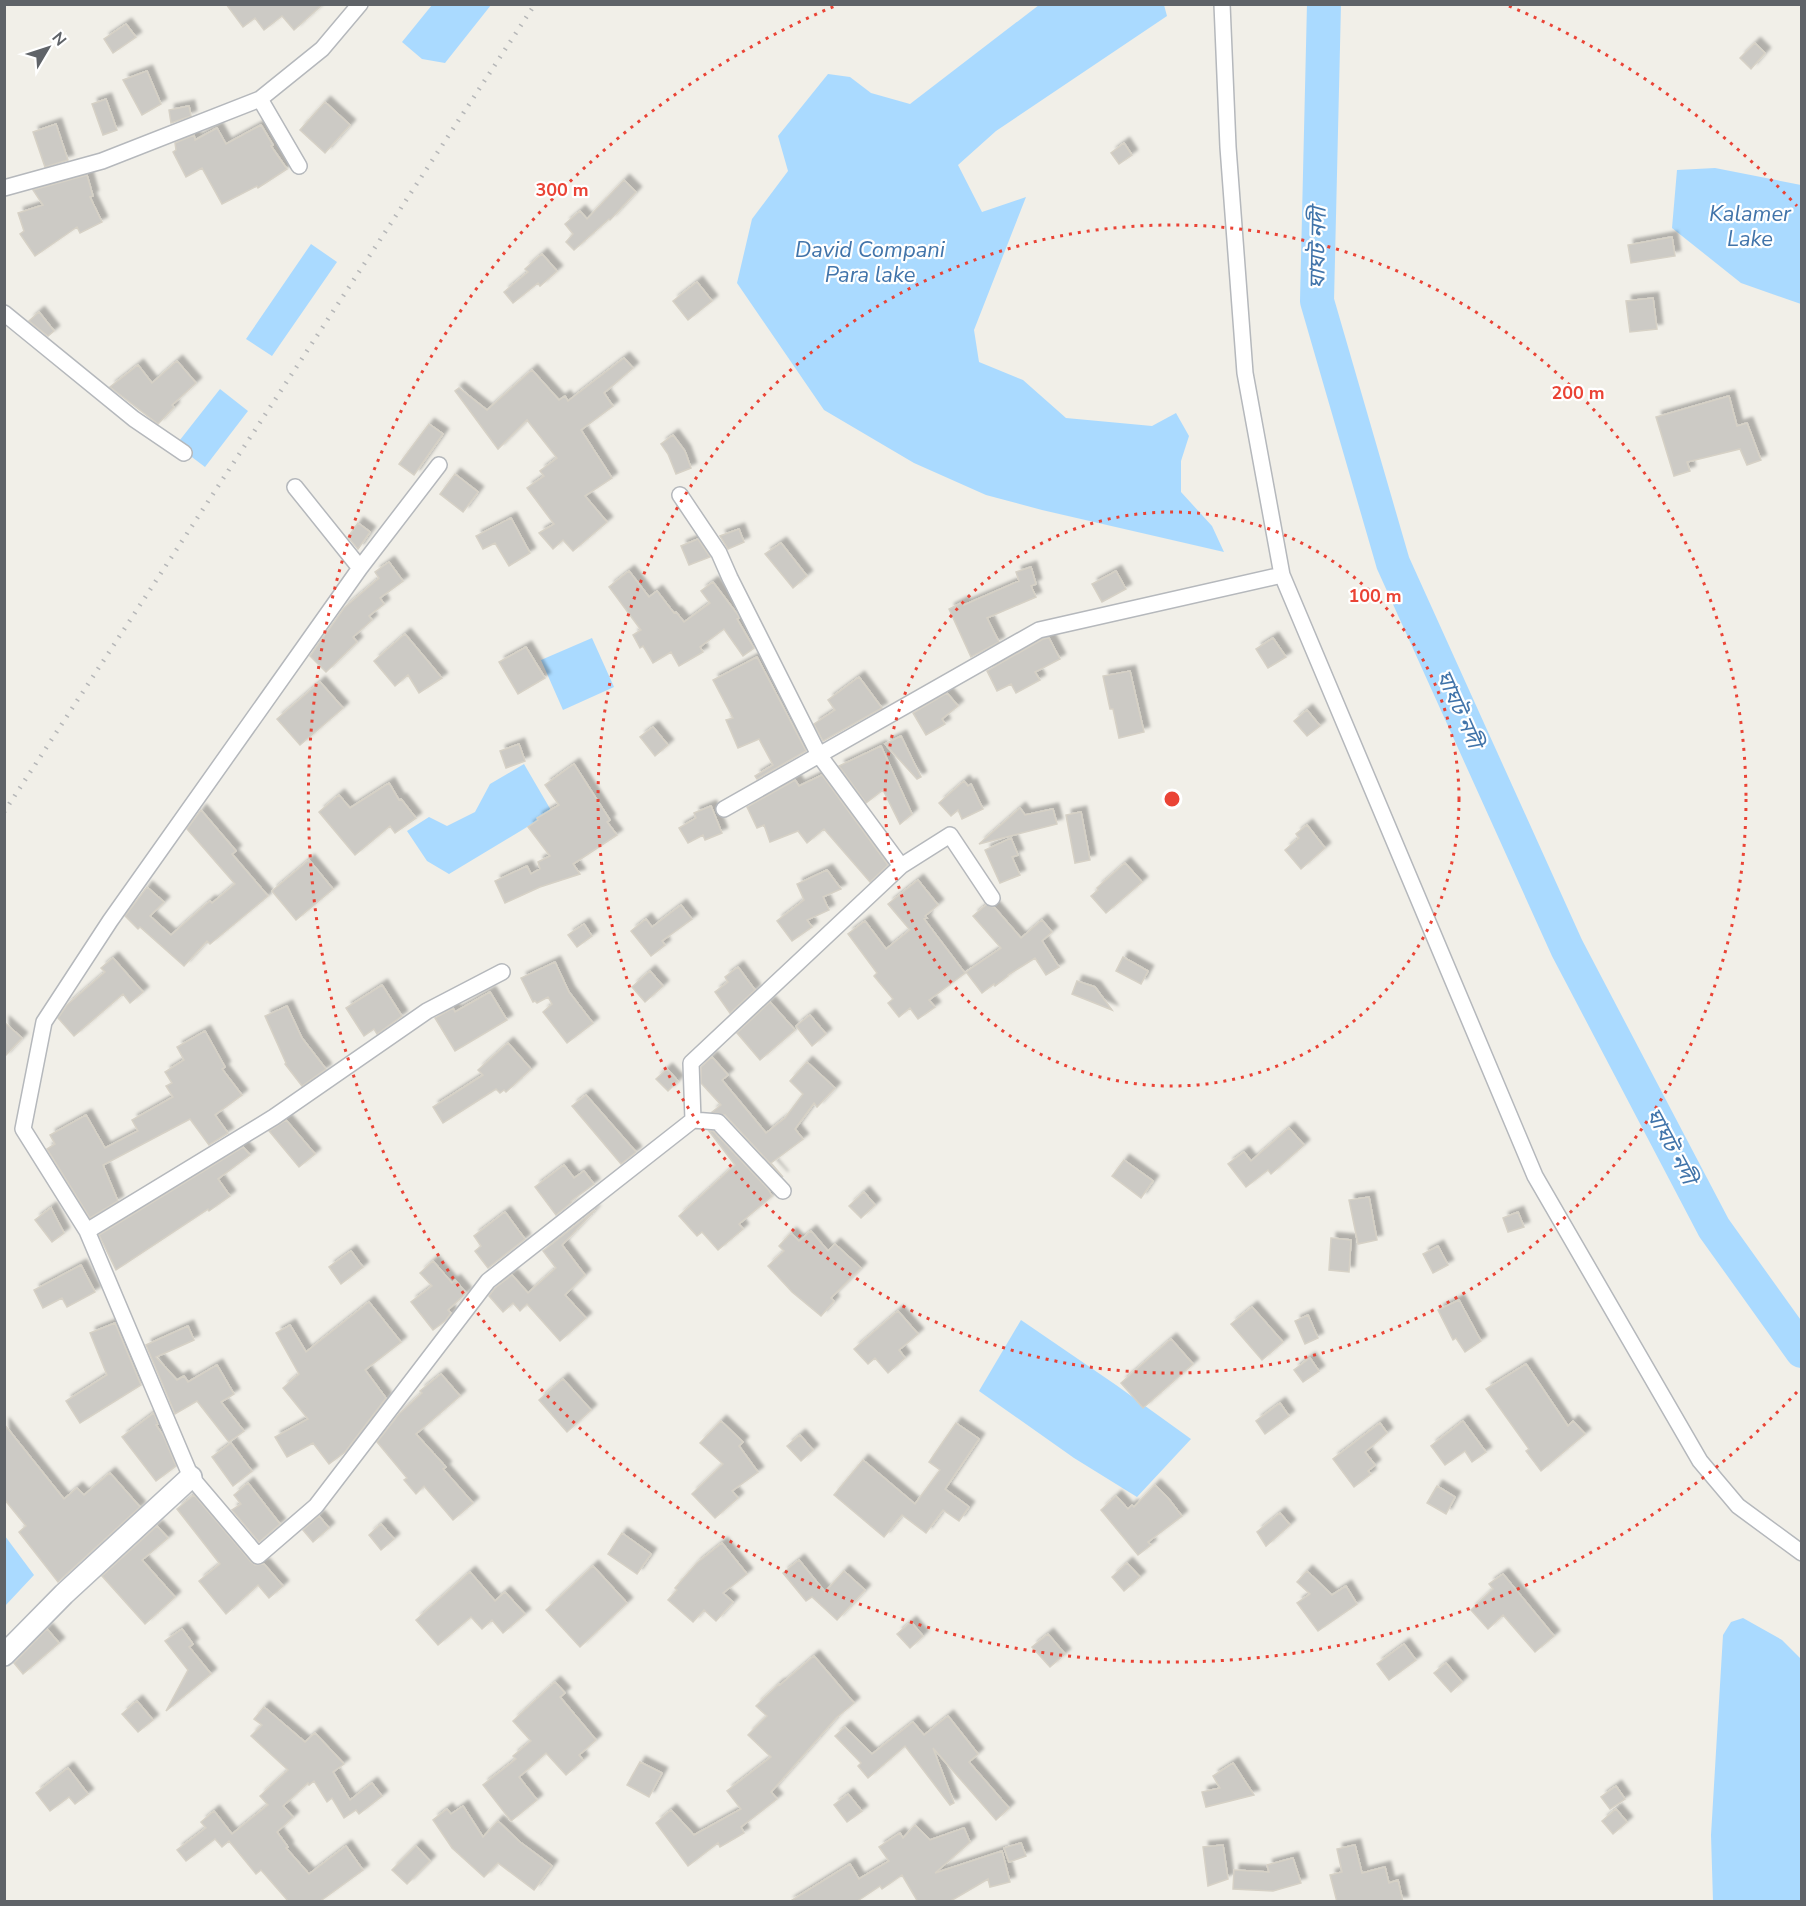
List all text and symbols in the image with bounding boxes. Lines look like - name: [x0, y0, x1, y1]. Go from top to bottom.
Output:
- north arrow: [18, 18, 78, 78]
- text: N: [47, 28, 71, 51]
- text: 300 m: [535, 178, 589, 202]
- water label: Kalamer Lake: [1709, 199, 1792, 254]
- water label: ঘাঘট নদী: [1302, 203, 1334, 289]
- water label: David Compani Para lake: [795, 235, 946, 290]
- text: 200 m: [1551, 381, 1605, 405]
- text: 100 m: [1348, 584, 1402, 608]
- water label: ঘাঘট নদী: [1429, 665, 1491, 756]
- centre of rings: [1162, 789, 1182, 809]
- water label: ঘাঘট নদী: [1638, 1103, 1705, 1193]

